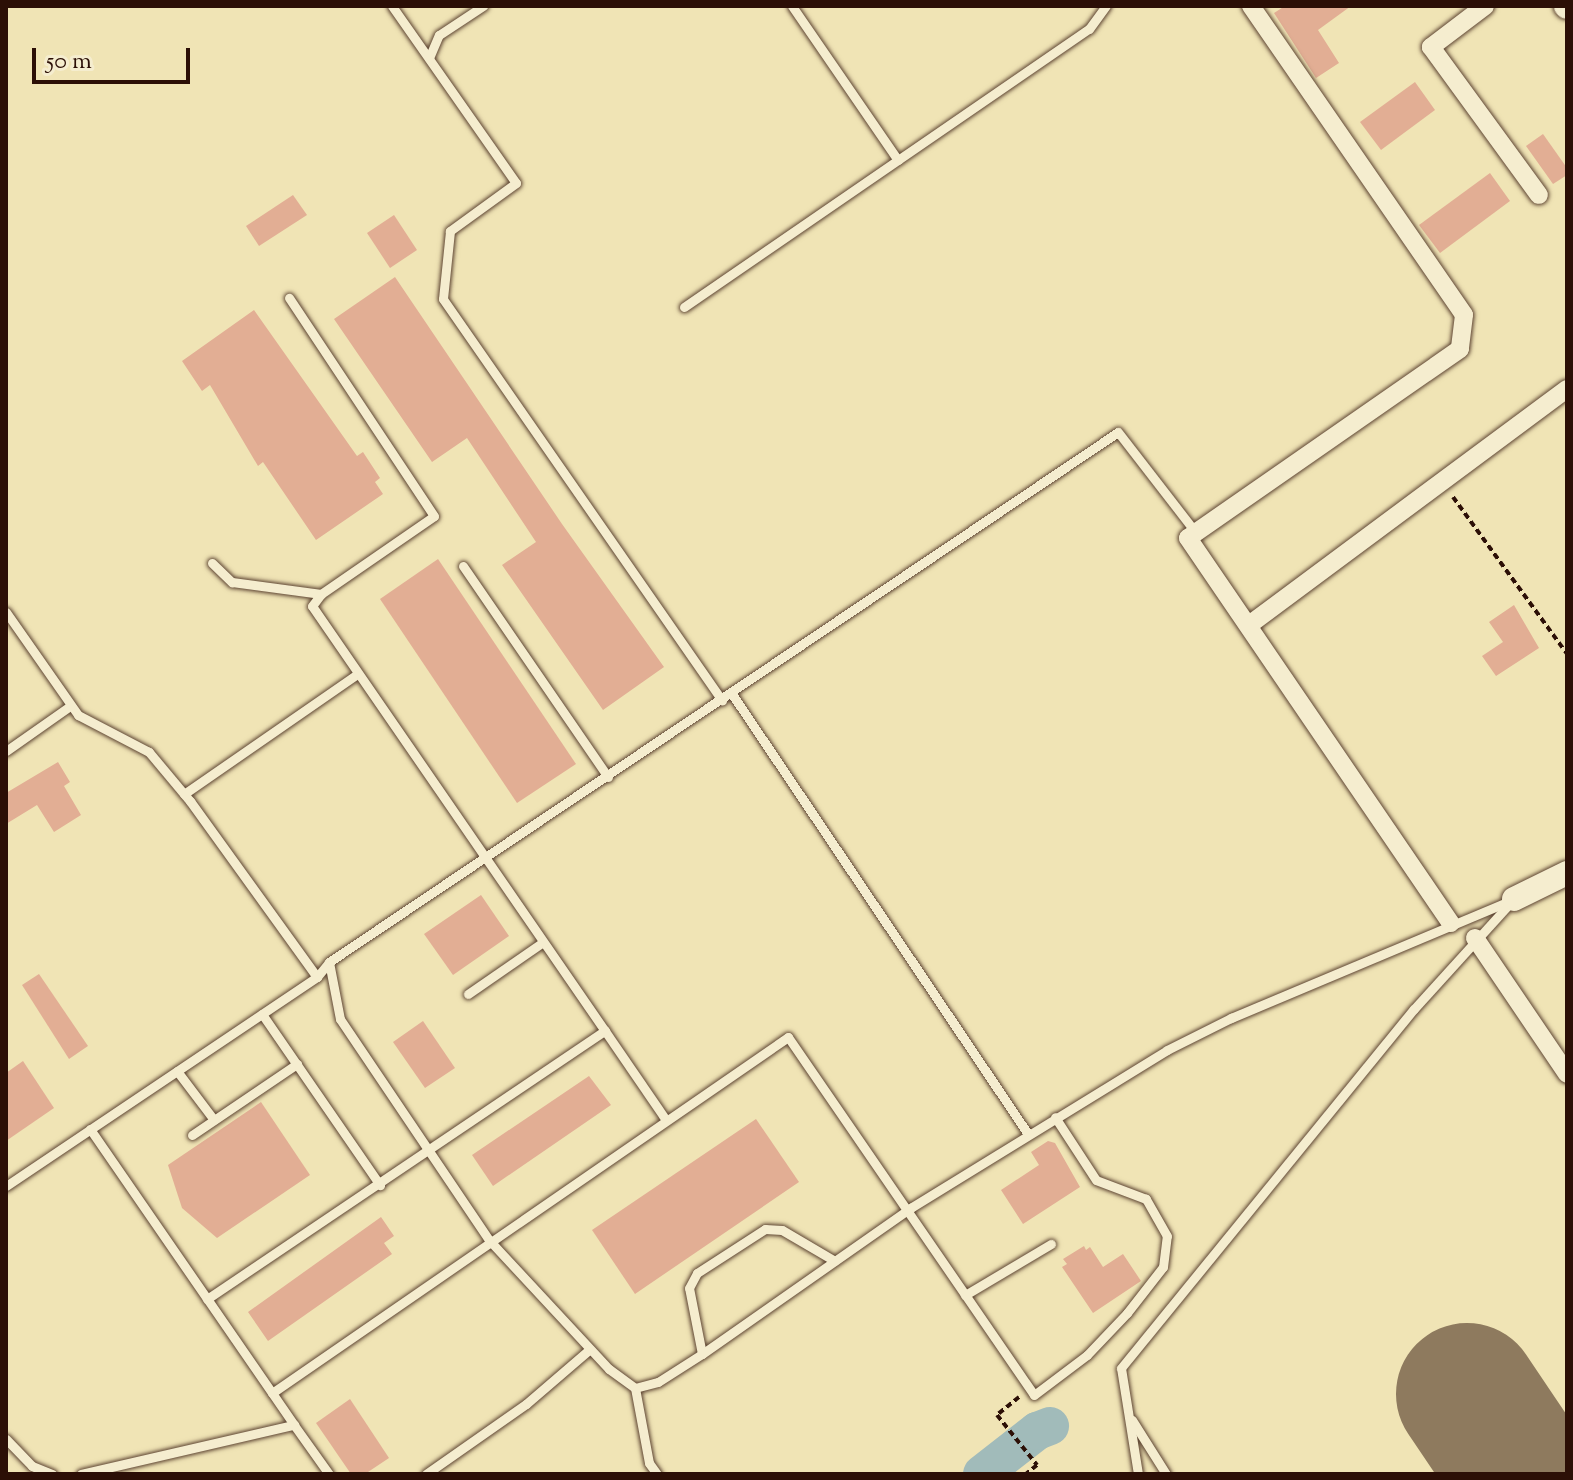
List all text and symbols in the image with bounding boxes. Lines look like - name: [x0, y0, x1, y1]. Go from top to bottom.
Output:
- scale bar: [36, 32, 194, 82]
- text: 50 m: [46, 45, 92, 79]

